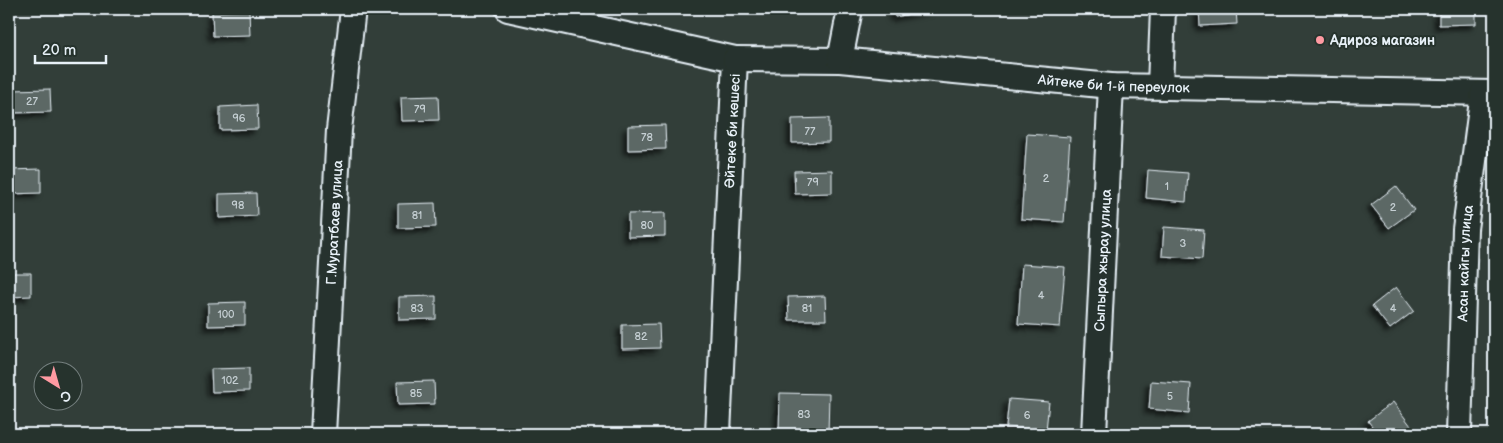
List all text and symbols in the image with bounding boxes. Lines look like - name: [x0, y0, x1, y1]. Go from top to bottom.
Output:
- scale bar: [35, 32, 106, 64]
- place label: Адироз магазин: [1329, 32, 1435, 49]
- marker: Адироз магазин: [1314, 34, 1326, 46]
- text: 20 m: [42, 41, 76, 60]
- street label: Айтеке би 1-й переулок: [1036, 71, 1191, 96]
- street label: Әйтеке би көшесі: [721, 73, 744, 189]
- house number: 27: [26, 95, 39, 108]
- house number: 79: [414, 103, 426, 116]
- house number: 96: [232, 112, 246, 125]
- house number: 77: [805, 125, 816, 138]
- house number: 78: [641, 131, 653, 144]
- street label: Г.Муратбаев улица: [323, 159, 346, 285]
- house number: 2: [1043, 172, 1050, 185]
- house number: 79: [807, 176, 819, 189]
- house number: 1: [1165, 180, 1169, 193]
- street label: Сыпыра жырау улица: [1091, 188, 1115, 332]
- house number: 98: [232, 199, 244, 212]
- house number: 2: [1390, 201, 1397, 214]
- street label: Асан кайгы улица: [1454, 203, 1477, 323]
- house number: 81: [412, 209, 422, 222]
- house number: 80: [641, 219, 654, 232]
- house number: 3: [1180, 237, 1187, 250]
- house number: 4: [1038, 289, 1045, 302]
- house number: 83: [410, 302, 424, 315]
- house number: 81: [802, 302, 812, 315]
- house number: 4: [1390, 302, 1397, 315]
- house number: 100: [217, 308, 235, 321]
- house number: 82: [635, 330, 648, 343]
- north arrow: [32, 360, 82, 410]
- house number: 102: [221, 374, 239, 387]
- text: С: [56, 386, 75, 406]
- house number: 85: [410, 387, 422, 400]
- house number: 5: [1167, 390, 1173, 403]
- house number: 83: [797, 408, 811, 421]
- house number: 6: [1024, 409, 1031, 422]

